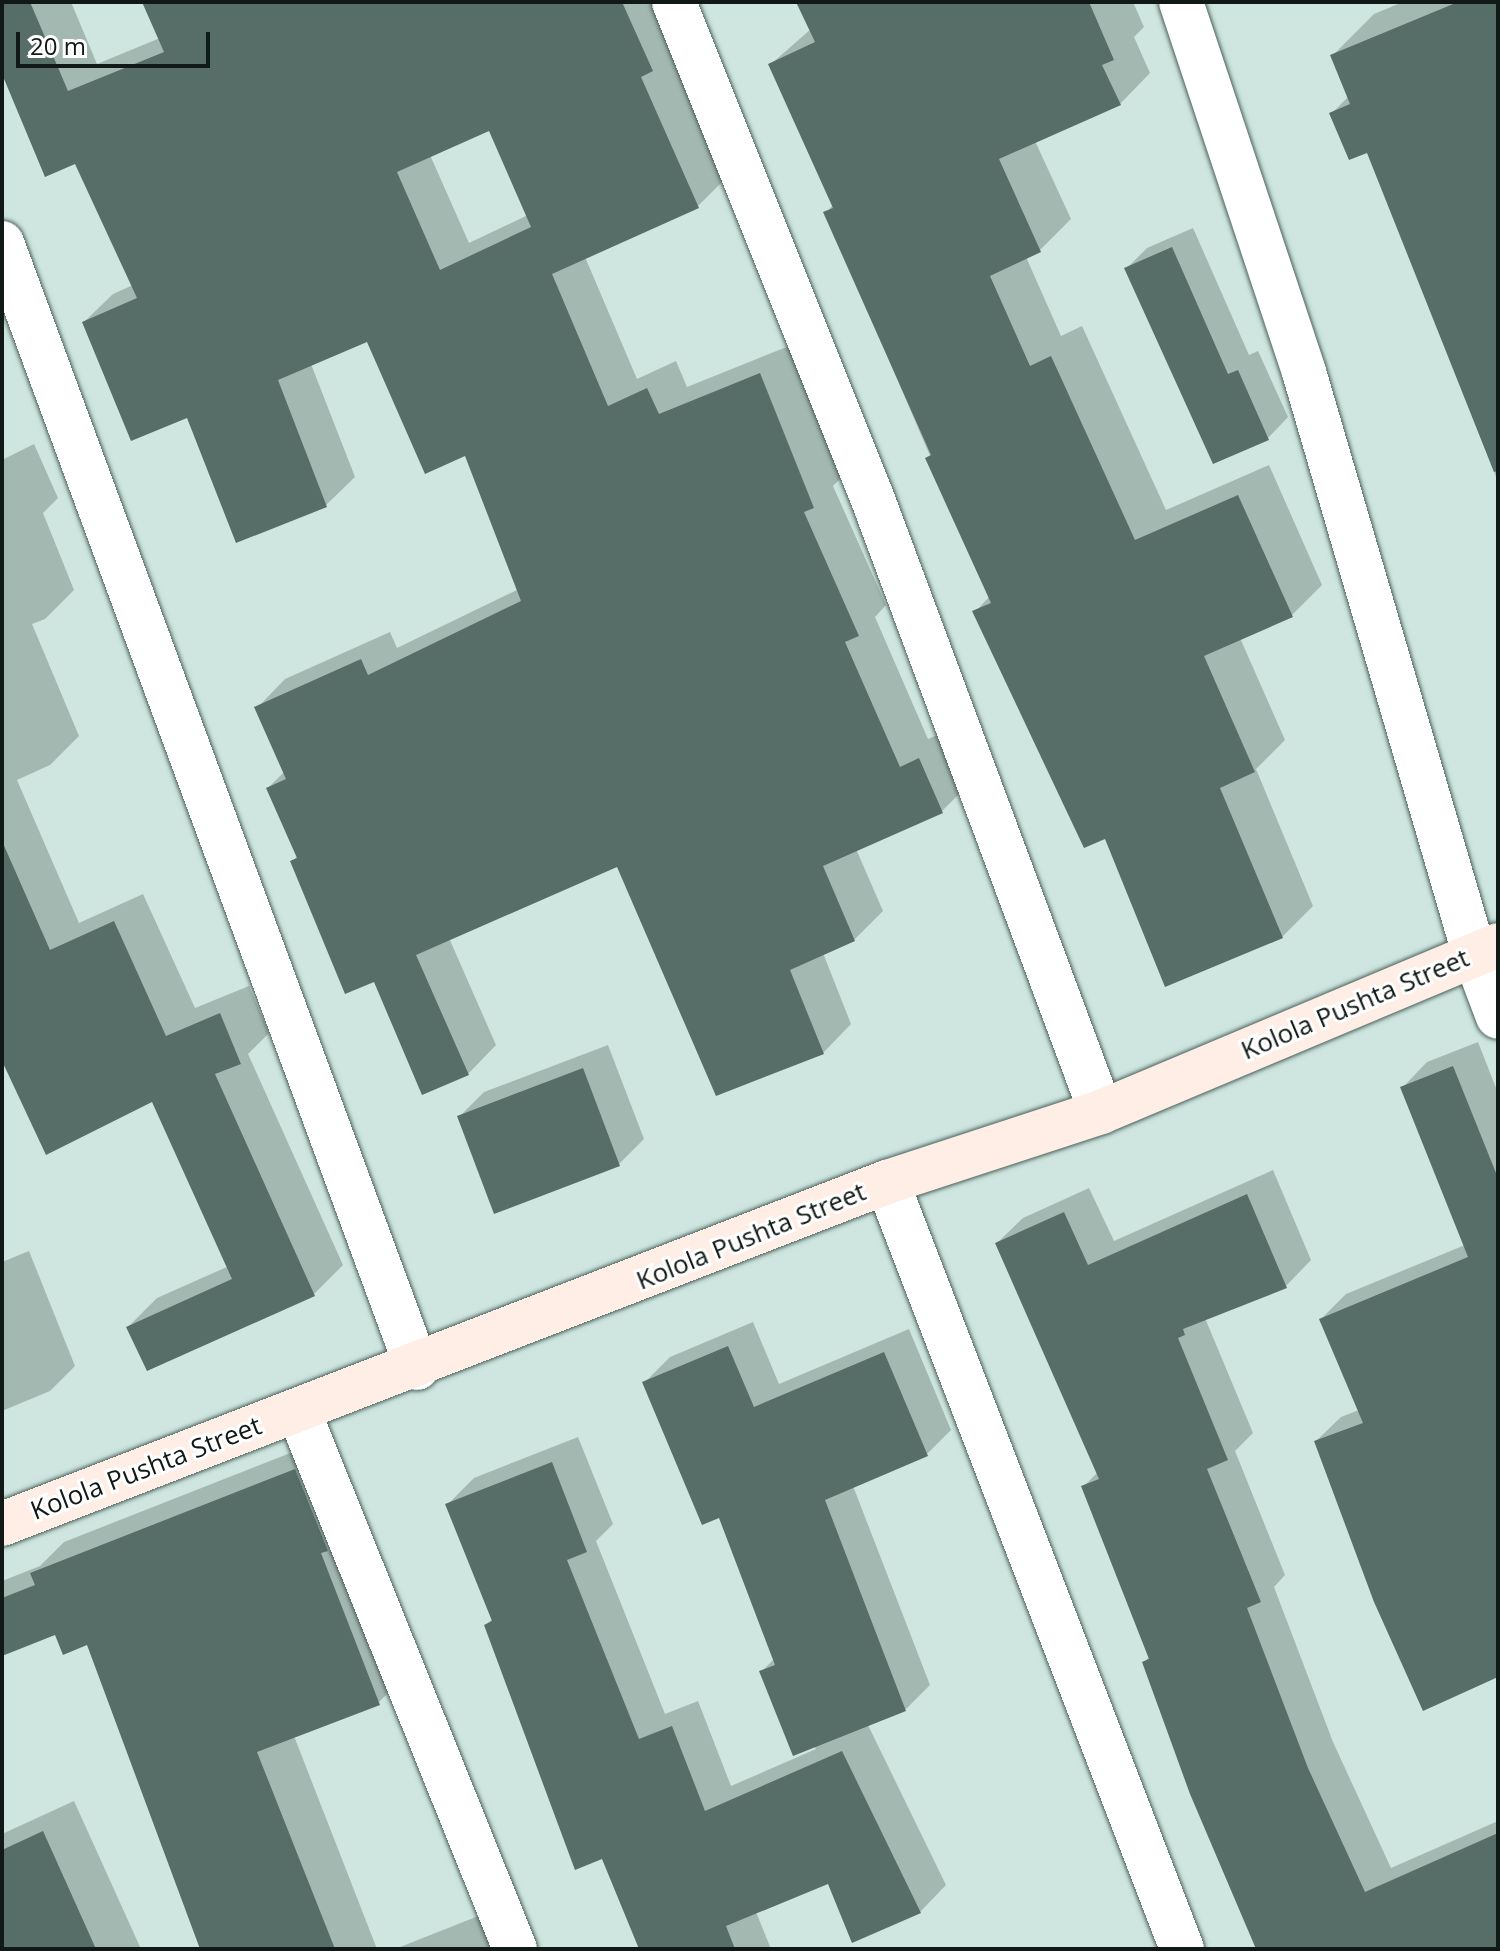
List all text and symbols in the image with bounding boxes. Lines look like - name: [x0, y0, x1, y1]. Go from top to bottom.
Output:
- scale bar: [20, 16, 214, 66]
- text: 20 m: [30, 29, 86, 62]
- street label: Kolola Pushta Street: [1236, 942, 1474, 1066]
- street label: Kolola Pushta Street: [632, 1176, 870, 1296]
- street label: Kolola Pushta Street: [26, 1410, 266, 1526]

